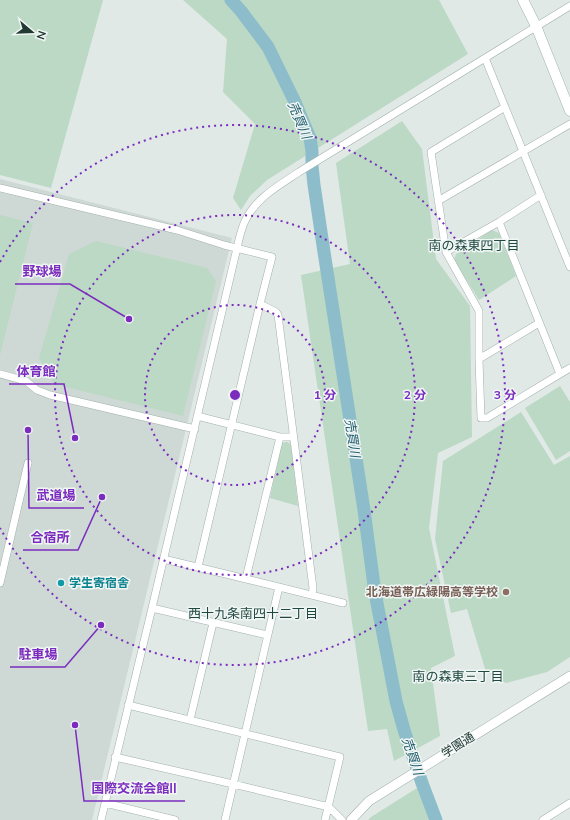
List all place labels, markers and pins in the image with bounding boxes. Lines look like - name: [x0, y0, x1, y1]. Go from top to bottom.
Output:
- callout: 野球場: [15, 259, 70, 284]
- callout: 体育館: [9, 359, 64, 384]
- centre of rings: [228, 388, 242, 402]
- callout: 武道場: [29, 483, 84, 508]
- callout: 合宿所: [23, 525, 78, 550]
- place label: 学生寄宿舎: [69, 575, 129, 590]
- marker: 学生寄宿舎: [56, 578, 66, 588]
- place label: 北海道帯広緑陽高等学校: [366, 584, 498, 599]
- marker: 北海道帯広緑陽高等学校: [501, 587, 511, 597]
- callout: 駐車場: [10, 642, 65, 667]
- callout: 国際交流会館II: [84, 776, 185, 801]

